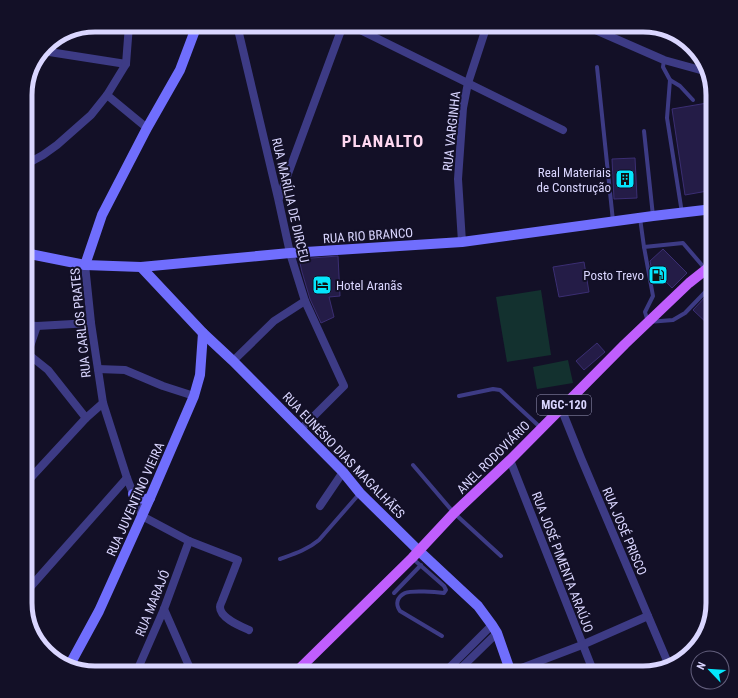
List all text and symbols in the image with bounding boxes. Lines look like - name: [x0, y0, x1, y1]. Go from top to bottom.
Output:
- street label: RUA VARGINHA: [440, 90, 463, 172]
- district label: PLANALTO: [342, 131, 424, 151]
- street label: RUA MARÍLIA DE DIRCEU: [269, 136, 312, 264]
- place label: Real Materiais de Construção: [537, 165, 611, 195]
- building icon: Real Materiais de Construção: [614, 168, 636, 190]
- street label: RUA RIO BRANCO: [323, 225, 414, 246]
- fuel station icon: Posto Trevo: [647, 264, 669, 286]
- street label: RUA CARLOS PRATES: [67, 267, 94, 379]
- place label: Posto Trevo: [583, 268, 644, 283]
- hotel icon: Hotel Aranãs: [311, 274, 333, 296]
- place label: Hotel Aranãs: [336, 278, 402, 293]
- street label: RUA EUNÉSIO DIAS MAGALHÃES: [279, 389, 409, 522]
- road number: MGC-120: [537, 395, 591, 415]
- street label: ANEL RODOVIÁRIO: [454, 418, 533, 497]
- street label: RUA JUVENTINO VIEIRA: [104, 439, 168, 559]
- street label: RUA JOSÉ PRISCO: [599, 485, 650, 578]
- street label: RUA JOSÉ PIMENTA ARAÚJO: [529, 490, 596, 635]
- street label: RUA MARAJÓ: [132, 568, 173, 639]
- north arrow: [690, 650, 730, 690]
- text: N: [694, 660, 709, 672]

